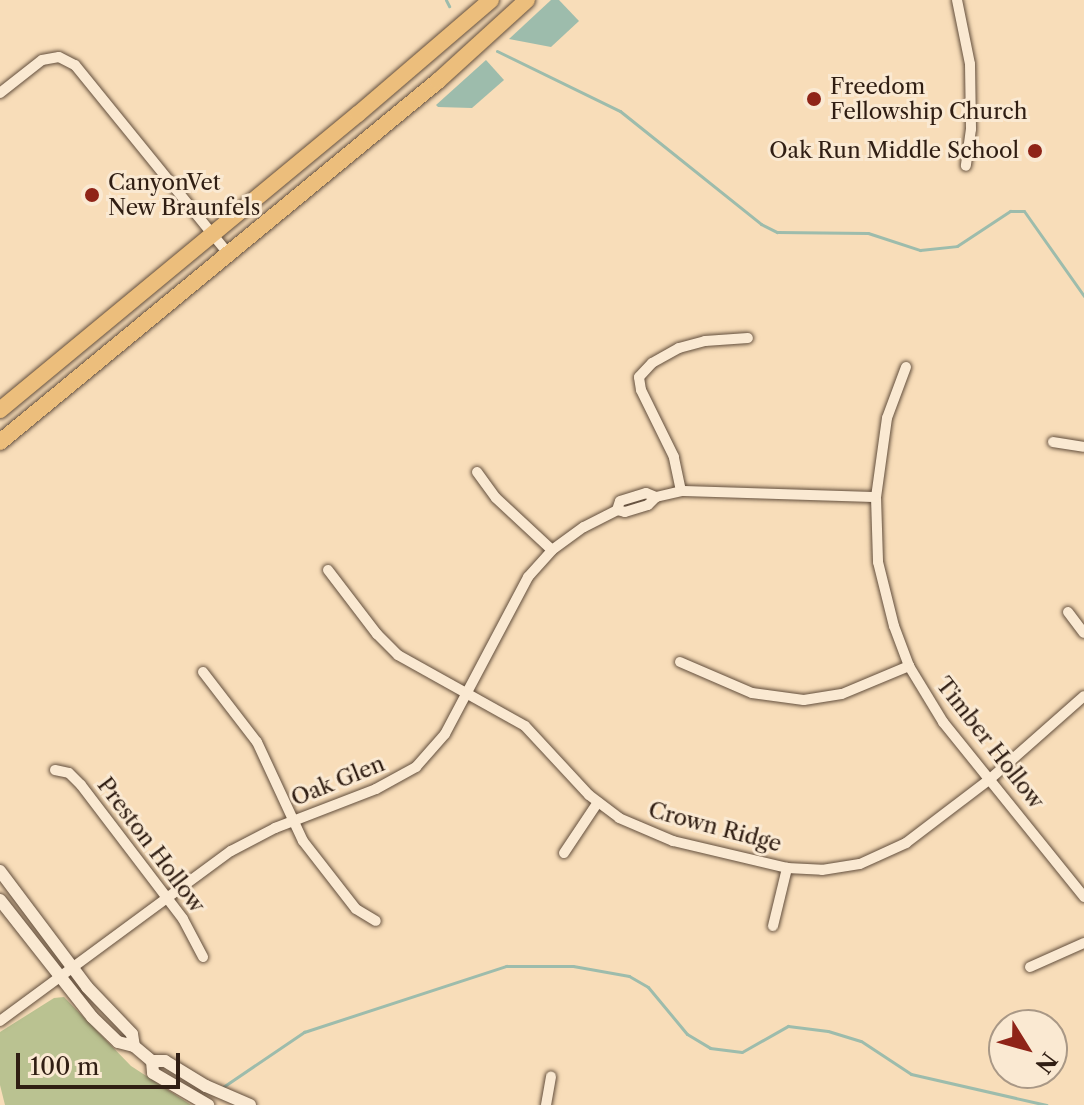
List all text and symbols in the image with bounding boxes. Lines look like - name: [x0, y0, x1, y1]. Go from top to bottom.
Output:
- place label: Freedom Fellowship Church: [830, 73, 1027, 124]
- marker: Freedom Fellowship Church: [805, 90, 823, 108]
- place label: Oak Run Middle School: [769, 138, 1019, 164]
- marker: Oak Run Middle School: [1026, 142, 1044, 160]
- place label: CanyonVet New Braunfels: [108, 169, 261, 220]
- marker: CanyonVet New Braunfels: [83, 186, 101, 204]
- street label: Timber Hollow: [930, 672, 1050, 814]
- street label: Oak Glen: [287, 750, 389, 812]
- street label: Preston Hollow: [92, 772, 210, 918]
- street label: Crown Ridge: [646, 797, 784, 857]
- north arrow: [988, 1009, 1068, 1089]
- scale bar: [20, 1037, 184, 1087]
- text: N: [1029, 1047, 1063, 1078]
- text: 100 m: [30, 1052, 99, 1081]

